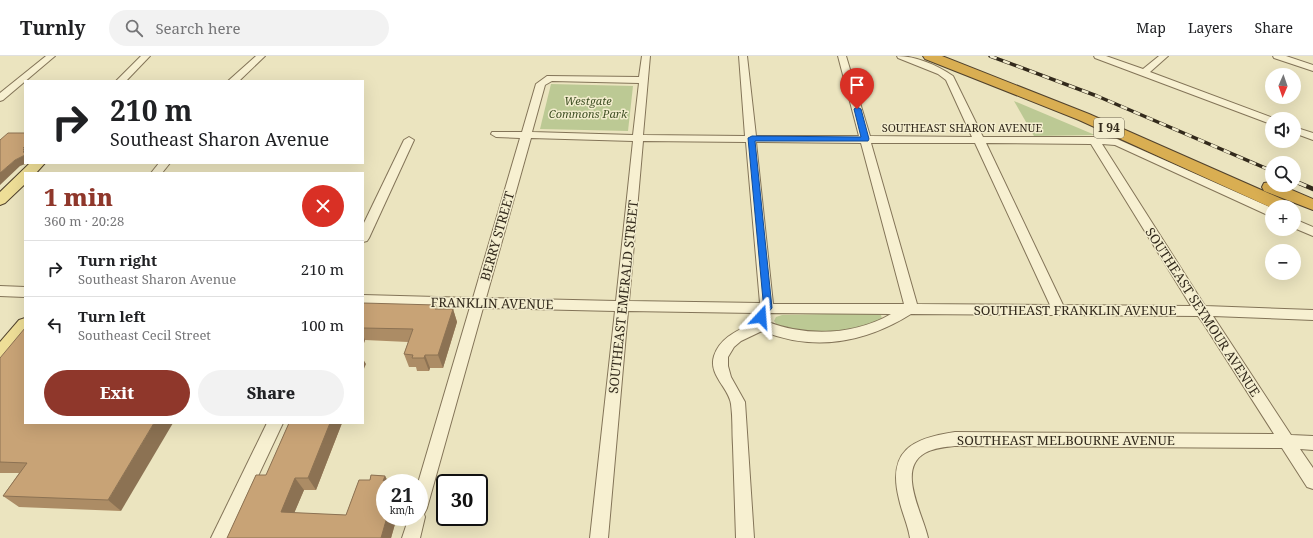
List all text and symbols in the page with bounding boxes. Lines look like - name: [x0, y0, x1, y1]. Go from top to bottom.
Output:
- search box: [109, 10, 389, 46]
- text: Turnly: [20, 15, 85, 41]
- icon: search: [123, 17, 145, 39]
- text: Search here: [155, 18, 241, 38]
- text: Map: [1136, 18, 1166, 37]
- text: Layers: [1188, 18, 1233, 37]
- text: Share: [1255, 18, 1293, 37]
- pin: [840, 68, 874, 109]
- north arrow: [1265, 68, 1301, 104]
- map controls: [1265, 68, 1301, 280]
- icon: arrive: [846, 74, 868, 96]
- text: 210 m: [110, 91, 192, 129]
- park label: Westgate Commons Park: [549, 93, 628, 121]
- icon: right: [44, 96, 96, 148]
- button: sound: [1265, 112, 1301, 148]
- road number: I 94: [1094, 118, 1124, 138]
- street label: SOUTHEAST SHARON AVENUE: [882, 120, 1042, 135]
- text: Southeast Sharon Avenue: [110, 127, 329, 151]
- button: search: [1265, 156, 1301, 192]
- text: 1 min: [44, 180, 113, 213]
- button: close: [302, 185, 344, 227]
- street label: BERRY STREET: [476, 189, 518, 283]
- street label: SOUTHEAST EMERALD STREET: [604, 199, 642, 395]
- button: +: [1265, 200, 1301, 236]
- text: 360 m · 20:28: [44, 212, 124, 230]
- street label: SOUTHEAST SEYMOUR AVENUE: [1141, 224, 1265, 400]
- button: −: [1265, 244, 1301, 280]
- text: Turn right: [78, 250, 157, 270]
- icon: right: [44, 258, 66, 280]
- text: 210 m: [301, 259, 344, 279]
- text: Southeast Sharon Avenue: [78, 270, 236, 288]
- street label: FRANKLIN AVENUE: [430, 293, 554, 313]
- position arrow: [740, 296, 782, 338]
- street label: SOUTHEAST FRANKLIN AVENUE: [974, 301, 1176, 319]
- text: Turn left: [78, 306, 146, 326]
- icon: left: [44, 314, 66, 336]
- text: 100 m: [301, 315, 344, 335]
- text: Southeast Cecil Street: [78, 326, 211, 344]
- button: Exit: [44, 370, 190, 416]
- button: Share: [198, 370, 344, 416]
- street label: SOUTHEAST MELBOURNE AVENUE: [957, 431, 1175, 449]
- speed limit sign: 30: [436, 474, 488, 526]
- text: 21: [391, 481, 413, 508]
- text: km/h: [390, 503, 414, 517]

